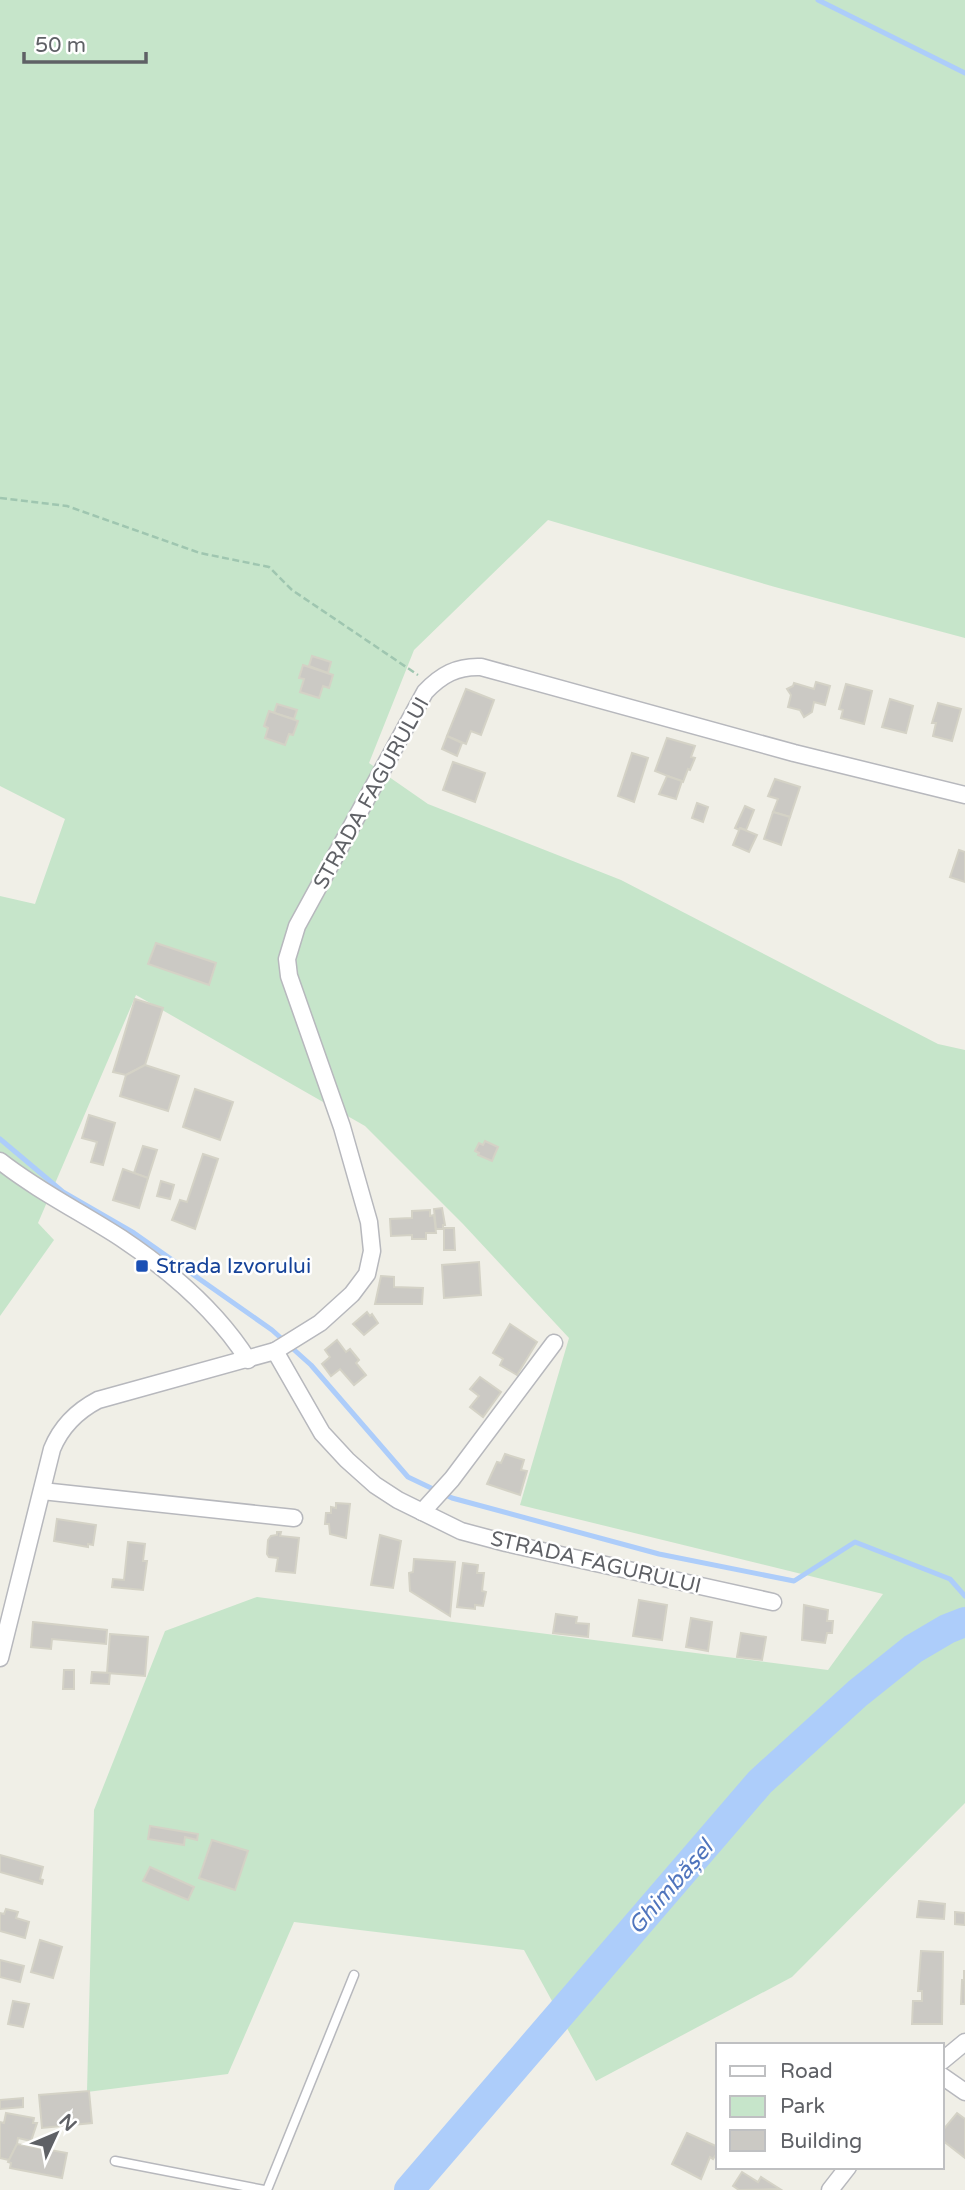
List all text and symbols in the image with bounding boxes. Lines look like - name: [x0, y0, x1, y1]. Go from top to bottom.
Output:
- scale bar: [24, 21, 147, 65]
- text: 50 m: [35, 33, 86, 58]
- street label: STRADA FAGURULUI: [308, 693, 435, 894]
- place label: Strada Izvorului: [156, 1254, 311, 1279]
- marker: Strada Izvorului: [134, 1258, 150, 1274]
- street label: STRADA FAGURULUI: [488, 1526, 704, 1599]
- water label: Ghimbășel: [622, 1833, 721, 1940]
- legend: [716, 2043, 944, 2169]
- text: Road: [780, 2059, 833, 2084]
- text: Park: [780, 2094, 825, 2119]
- north arrow: [21, 2099, 91, 2169]
- text: N: [54, 2110, 81, 2136]
- text: Building: [780, 2129, 862, 2154]

